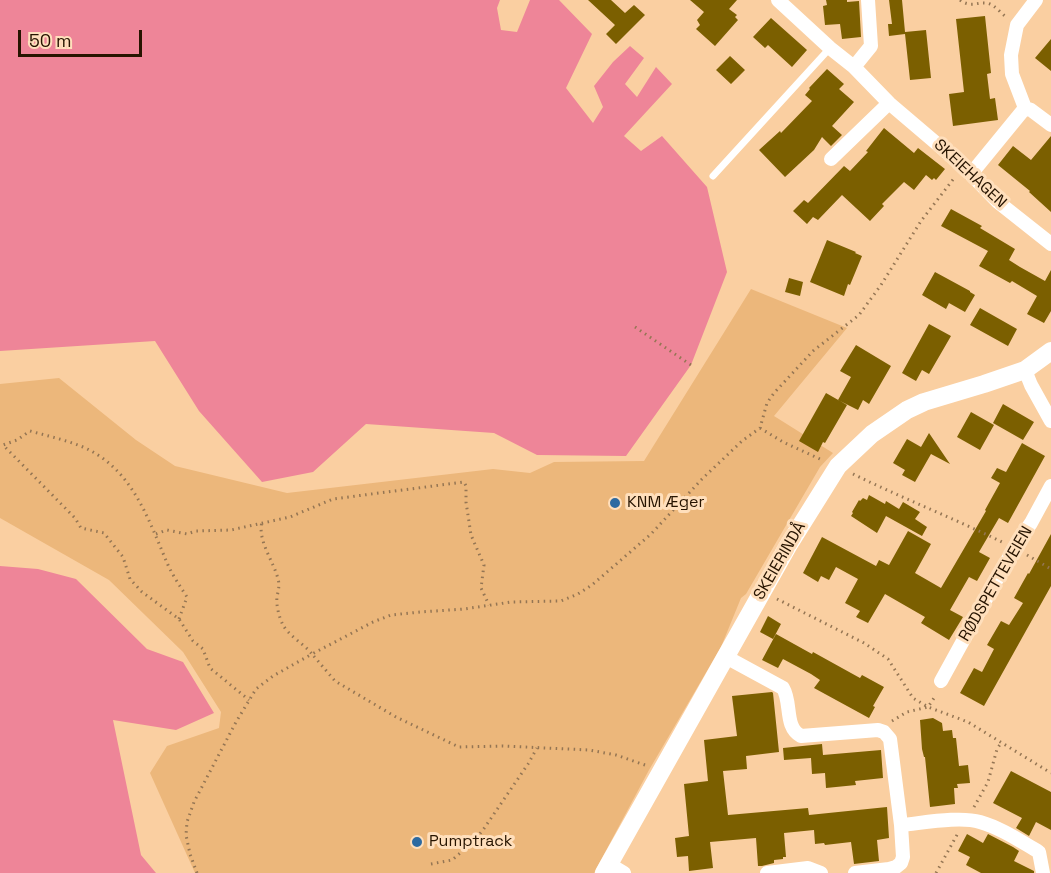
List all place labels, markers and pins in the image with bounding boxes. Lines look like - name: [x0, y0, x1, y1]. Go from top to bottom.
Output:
- place label: KNM Æger: [627, 493, 704, 513]
- marker: KNM Æger: [608, 496, 622, 510]
- place label: Pumptrack: [429, 832, 512, 852]
- marker: Pumptrack: [410, 835, 424, 849]

